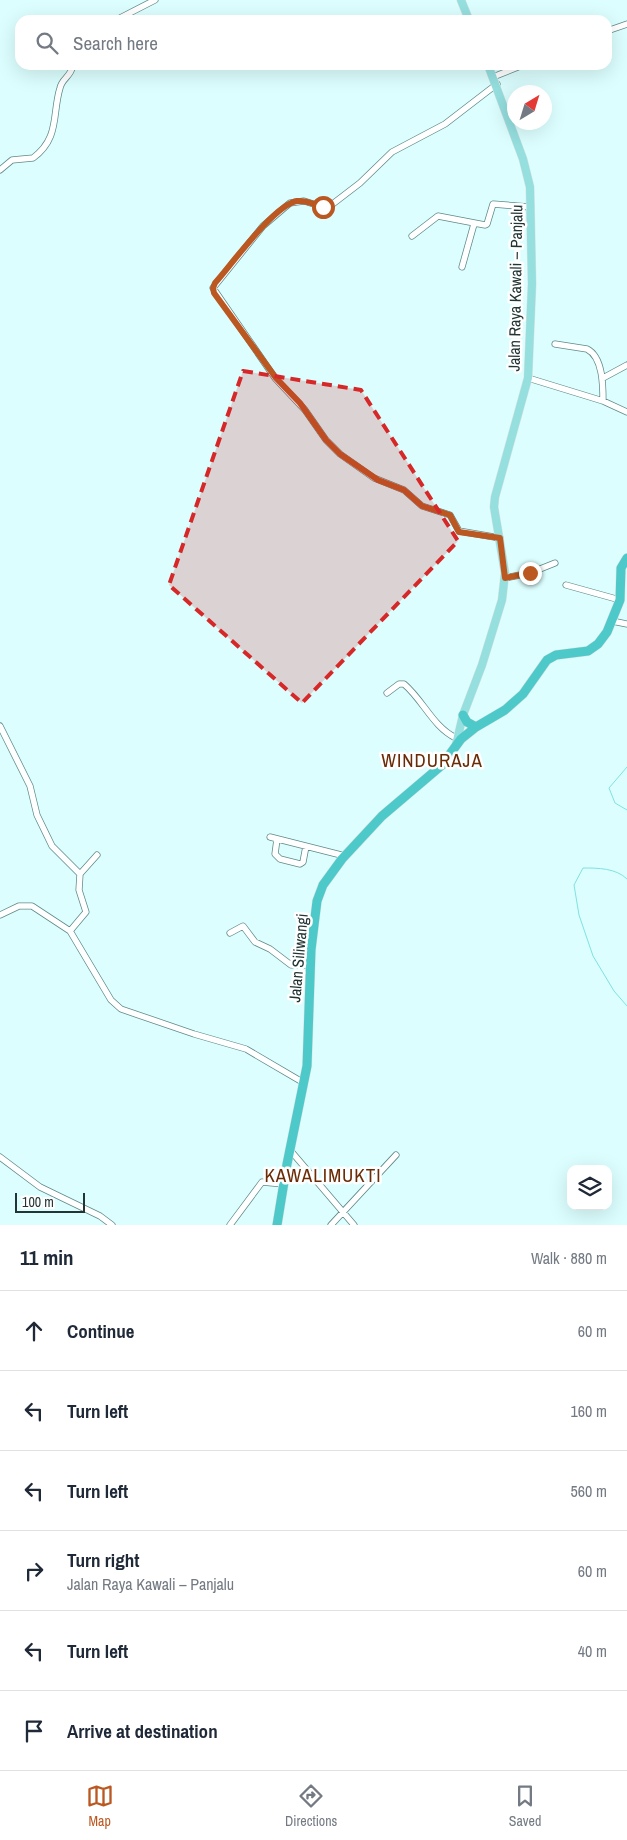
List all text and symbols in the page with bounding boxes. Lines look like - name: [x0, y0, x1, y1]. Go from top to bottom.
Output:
- search box: [15, 15, 612, 70]
- icon: search: [33, 29, 61, 57]
- text: Search here: [73, 30, 158, 56]
- north arrow: [507, 85, 552, 130]
- route start: [312, 196, 335, 219]
- street label: Jalan Raya Kawali – Panjalu: [503, 204, 527, 372]
- route end: [519, 562, 542, 585]
- district label: WINDURAJA: [381, 747, 483, 773]
- street label: Jalan Siliwangi: [283, 913, 313, 1003]
- district label: KAWALIMUKTI: [264, 1162, 382, 1188]
- map controls: [567, 1165, 612, 1210]
- button: layers: [567, 1165, 612, 1210]
- scale bar: [15, 1190, 85, 1213]
- text: 100 m: [22, 1193, 54, 1211]
- text: 11 min: [20, 1243, 74, 1272]
- text: Walk · 880 m: [531, 1247, 607, 1269]
- icon: ahead: [20, 1317, 48, 1345]
- text: Continue: [67, 1318, 135, 1344]
- text: 60 m: [578, 1320, 607, 1342]
- icon: left: [20, 1397, 48, 1425]
- text: Turn left: [67, 1398, 128, 1424]
- text: 160 m: [571, 1400, 607, 1422]
- icon: left: [20, 1477, 48, 1505]
- text: Turn left: [67, 1478, 128, 1504]
- text: 560 m: [571, 1480, 607, 1502]
- text: Turn right: [67, 1547, 139, 1573]
- icon: right: [20, 1557, 48, 1585]
- text: 60 m: [578, 1560, 607, 1582]
- text: Jalan Raya Kawali – Panjalu: [67, 1573, 234, 1595]
- icon: left: [20, 1637, 48, 1665]
- text: Turn left: [67, 1638, 128, 1664]
- text: 40 m: [578, 1640, 607, 1662]
- icon: arrive: [20, 1717, 48, 1745]
- text: Arrive at destination: [67, 1718, 218, 1744]
- tab: Map: [86, 1782, 114, 1830]
- tab: Directions: [285, 1782, 337, 1830]
- tab: Saved: [509, 1782, 541, 1830]

